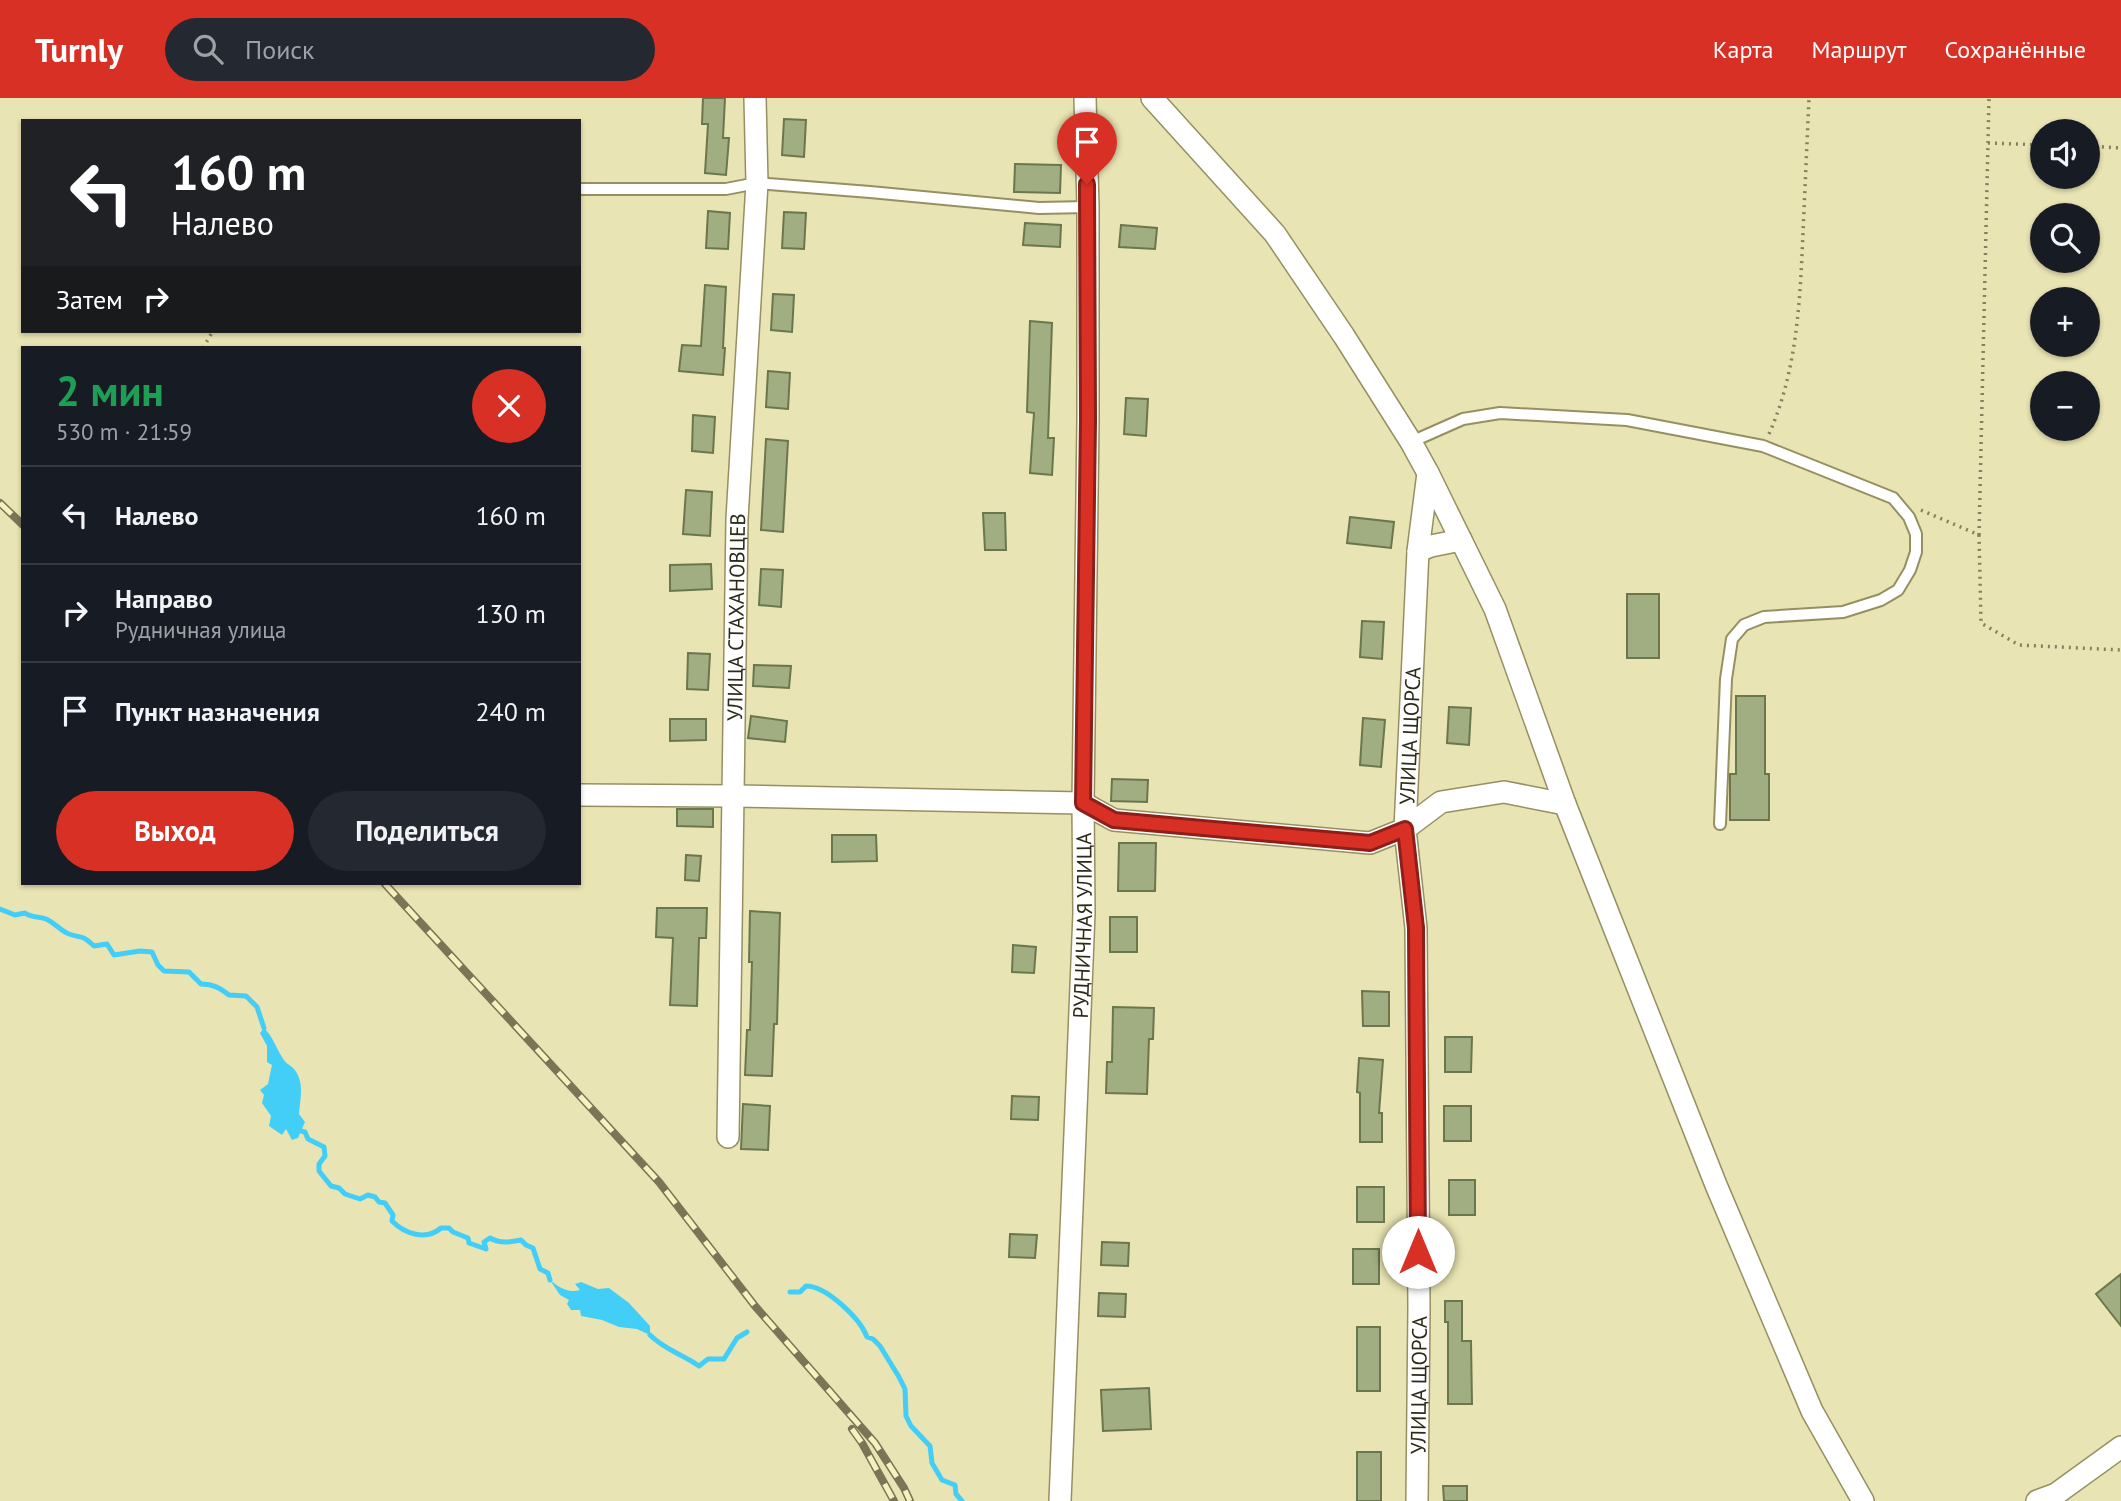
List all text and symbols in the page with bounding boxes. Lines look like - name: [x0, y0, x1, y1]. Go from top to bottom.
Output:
- search box: [165, 18, 655, 81]
- text: Turnly: [35, 28, 123, 71]
- icon: search: [189, 30, 227, 68]
- text: Поиск: [245, 33, 315, 66]
- text: Карта: [1713, 34, 1773, 65]
- text: Маршрут: [1811, 34, 1906, 65]
- text: Сохранённые: [1944, 34, 2086, 65]
- pin: [1057, 112, 1117, 184]
- map controls: [2030, 119, 2100, 441]
- button: sound: [2030, 119, 2100, 189]
- icon: arrive: [1068, 123, 1106, 161]
- text: 160 m: [171, 140, 306, 204]
- icon: left: [56, 147, 147, 238]
- text: Налево: [171, 202, 274, 244]
- button: search: [2030, 203, 2100, 273]
- icon: right: [137, 280, 175, 318]
- text: Затем: [56, 283, 123, 316]
- button: +: [2030, 287, 2100, 357]
- text: 2 мин: [56, 363, 164, 418]
- button: close: [472, 369, 546, 443]
- button: −: [2030, 371, 2100, 441]
- text: 530 m · 21:59: [56, 417, 192, 446]
- icon: left: [56, 496, 94, 534]
- text: Налево: [115, 499, 199, 532]
- text: 160 m: [475, 499, 546, 532]
- street label: УЛИЦА СТАХАНОВЦЕВ: [721, 513, 751, 721]
- text: Направо: [115, 582, 213, 615]
- icon: right: [56, 594, 94, 632]
- text: 130 m: [475, 597, 546, 630]
- text: Рудничная улица: [115, 615, 286, 644]
- street label: УЛИЦА ЩОРСА: [1393, 665, 1426, 805]
- icon: arrive: [56, 692, 94, 730]
- text: Пункт назначения: [115, 695, 320, 728]
- text: 240 m: [475, 695, 546, 728]
- button: Выход: [56, 791, 294, 871]
- button: Поделиться: [308, 791, 546, 871]
- street label: РУДНИЧНАЯ УЛИЦА: [1066, 832, 1098, 1019]
- position arrow: [1381, 1215, 1455, 1289]
- street label: УЛИЦА ЩОРСА: [1404, 1315, 1432, 1454]

